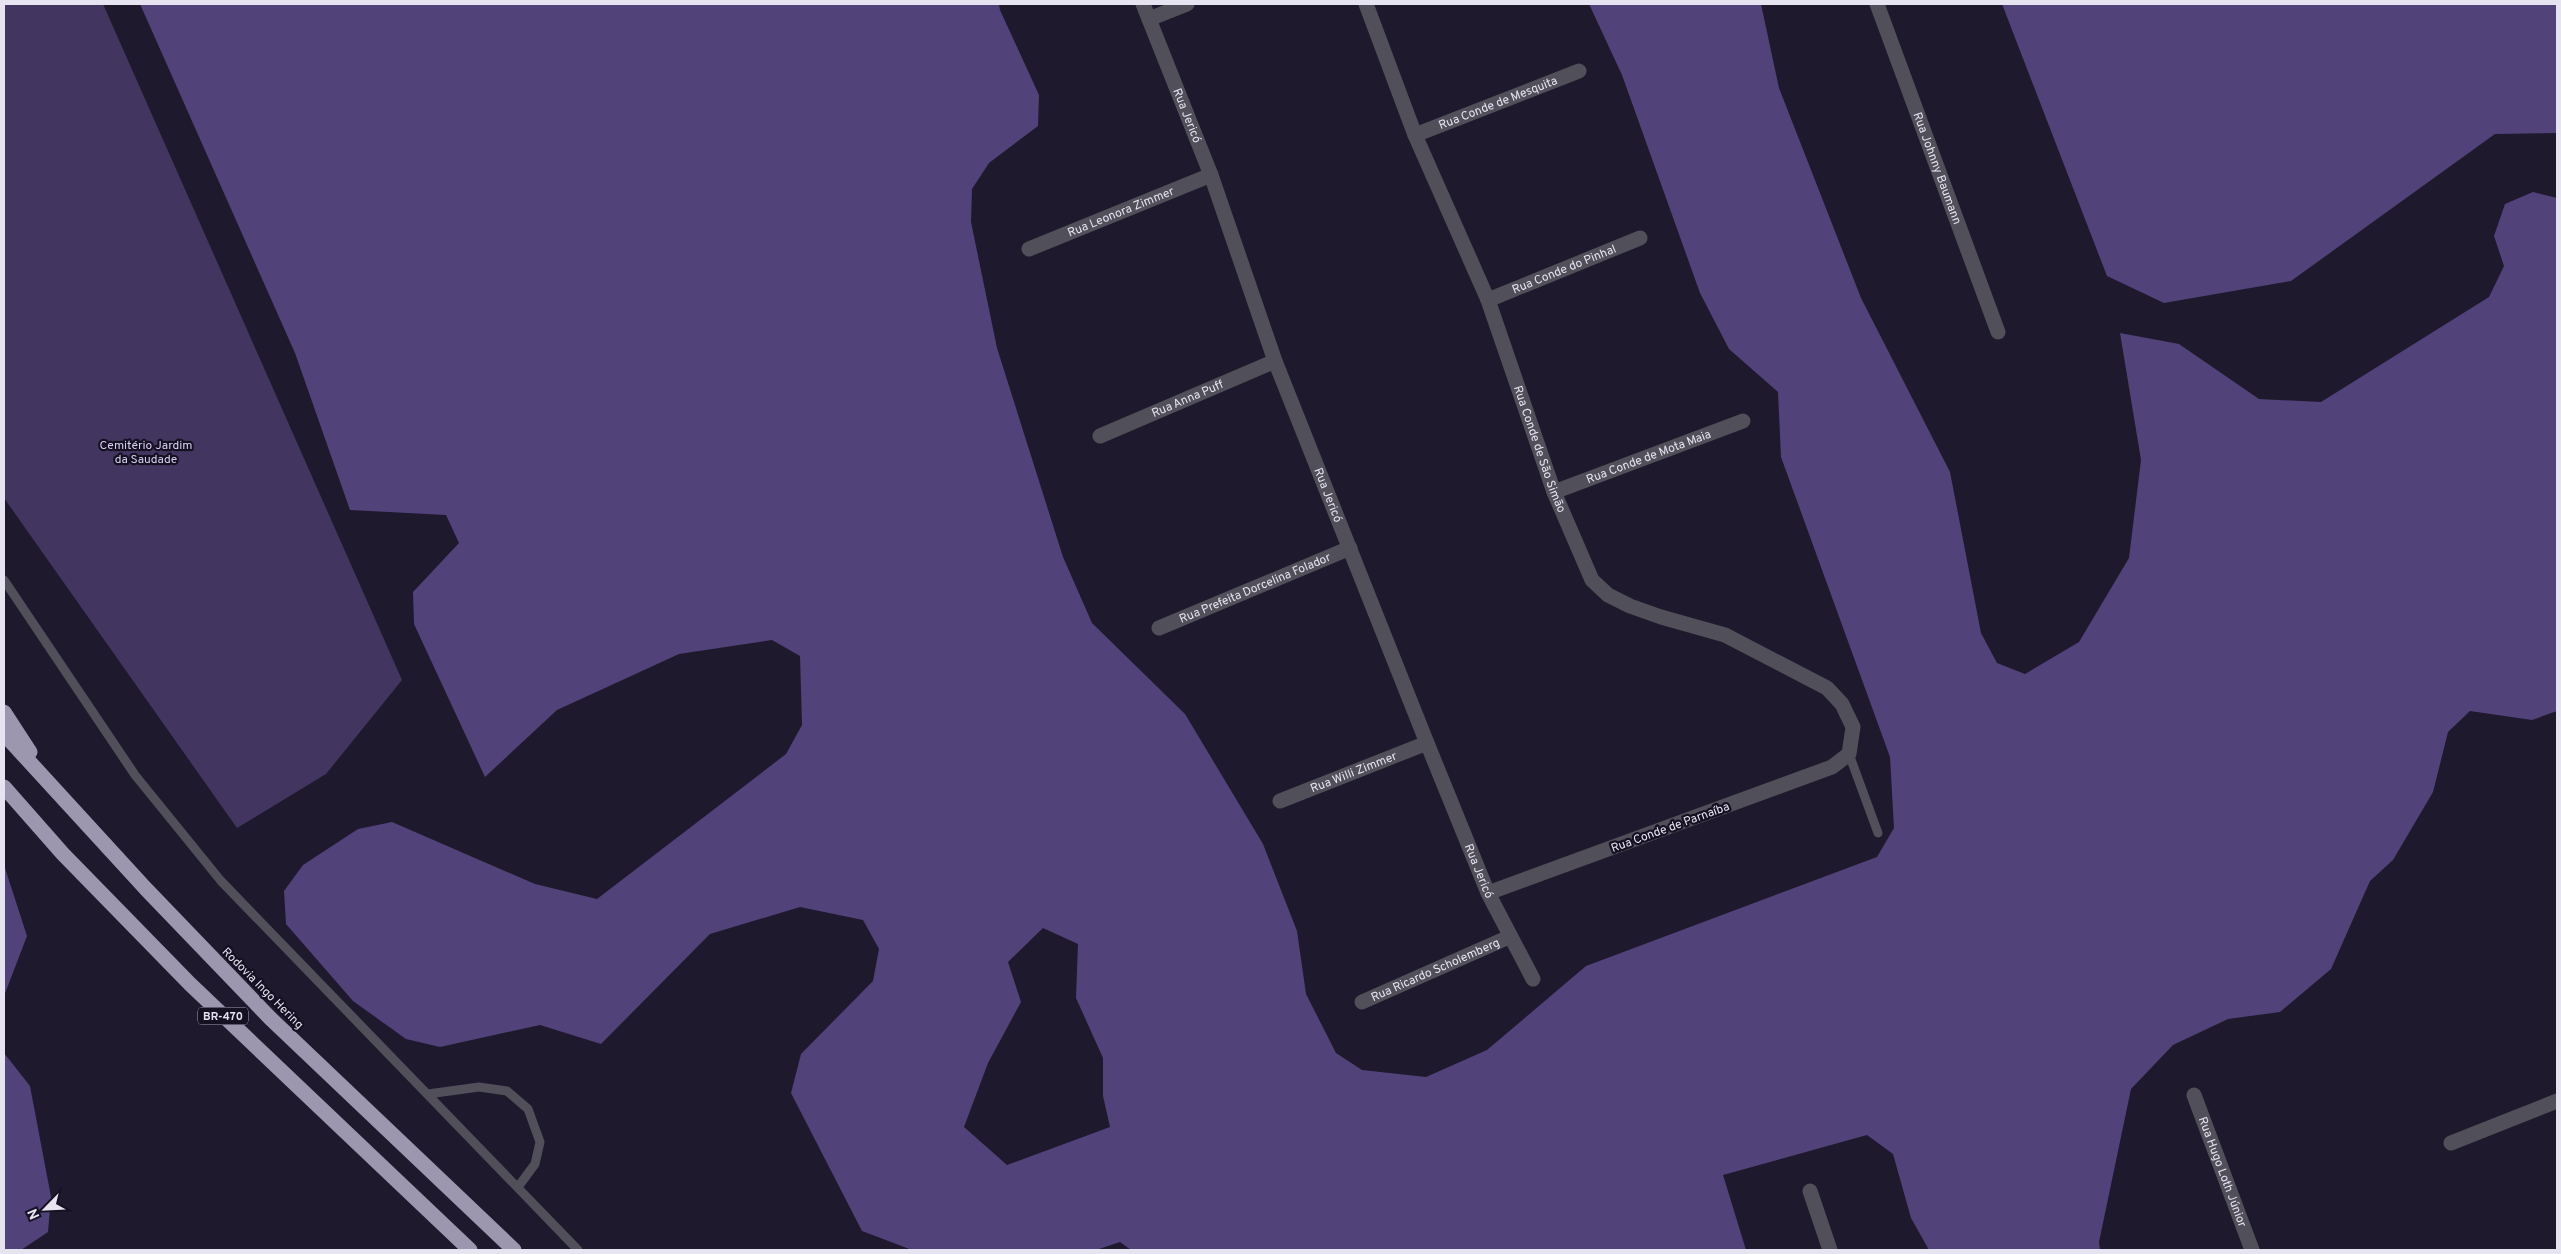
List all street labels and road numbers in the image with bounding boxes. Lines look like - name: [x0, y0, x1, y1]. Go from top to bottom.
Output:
- street label: Rua Conde de Mesquita: [1437, 73, 1560, 134]
- street label: Rua Jericó: [1168, 86, 1205, 146]
- street label: Rua Johnny Baumann: [1909, 110, 1965, 227]
- street label: Rua Leonora Zimmer: [1065, 184, 1177, 241]
- street label: Rua Conde do Pinhal: [1510, 242, 1619, 298]
- street label: Rua Anna Puff: [1149, 377, 1226, 422]
- street label: Rua Conde de São Simão: [1509, 384, 1569, 516]
- street label: Rua Conde de Mota Maia: [1584, 427, 1714, 488]
- street label: Rua Jericó: [1309, 466, 1346, 525]
- street label: Rua Prefeita Dorcelina Folador: [1177, 550, 1334, 628]
- street label: Rua Willi Zimmer: [1308, 749, 1400, 797]
- street label: Rua Conde de Parnaíba: [1609, 799, 1732, 857]
- street label: Rua Jericó: [1460, 842, 1497, 902]
- street label: Rua Ricardo Scholemberg: [1369, 935, 1502, 1006]
- street label: Rodovia Ingo Hering: [218, 944, 307, 1033]
- road number: BR-470: [198, 1008, 248, 1024]
- street label: Rua Hugo Loth Júnior: [2194, 1115, 2250, 1230]

